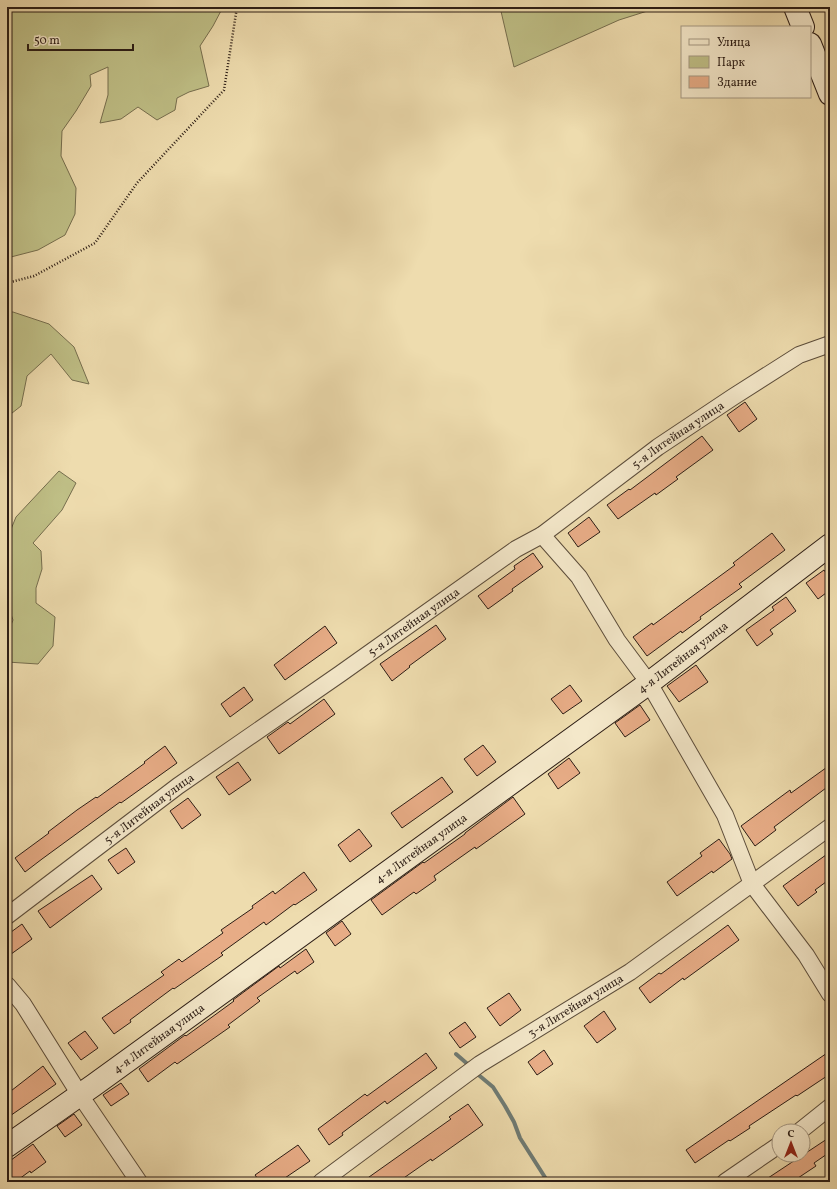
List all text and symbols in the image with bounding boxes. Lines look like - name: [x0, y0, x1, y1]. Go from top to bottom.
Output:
- scale bar: [28, 26, 133, 52]
- legend: [681, 26, 811, 98]
- text: 50 m: [34, 33, 60, 49]
- text: Улица: [717, 35, 750, 51]
- text: Парк: [717, 55, 745, 71]
- text: Здание: [717, 75, 757, 91]
- street label: 5-я Литейная улица: [629, 398, 728, 473]
- street label: 5-я Литейная улица: [365, 584, 463, 661]
- street label: 4-я Литейная улица: [635, 618, 732, 698]
- street label: 5-я Литейная улица: [101, 770, 198, 848]
- street label: 4-я Литейная улица: [372, 810, 471, 888]
- street label: 3-я Литейная улица: [525, 971, 627, 1042]
- street label: 4-я Литейная улица: [110, 1000, 208, 1078]
- north arrow: [771, 1123, 811, 1163]
- text: С: [787, 1127, 795, 1142]

